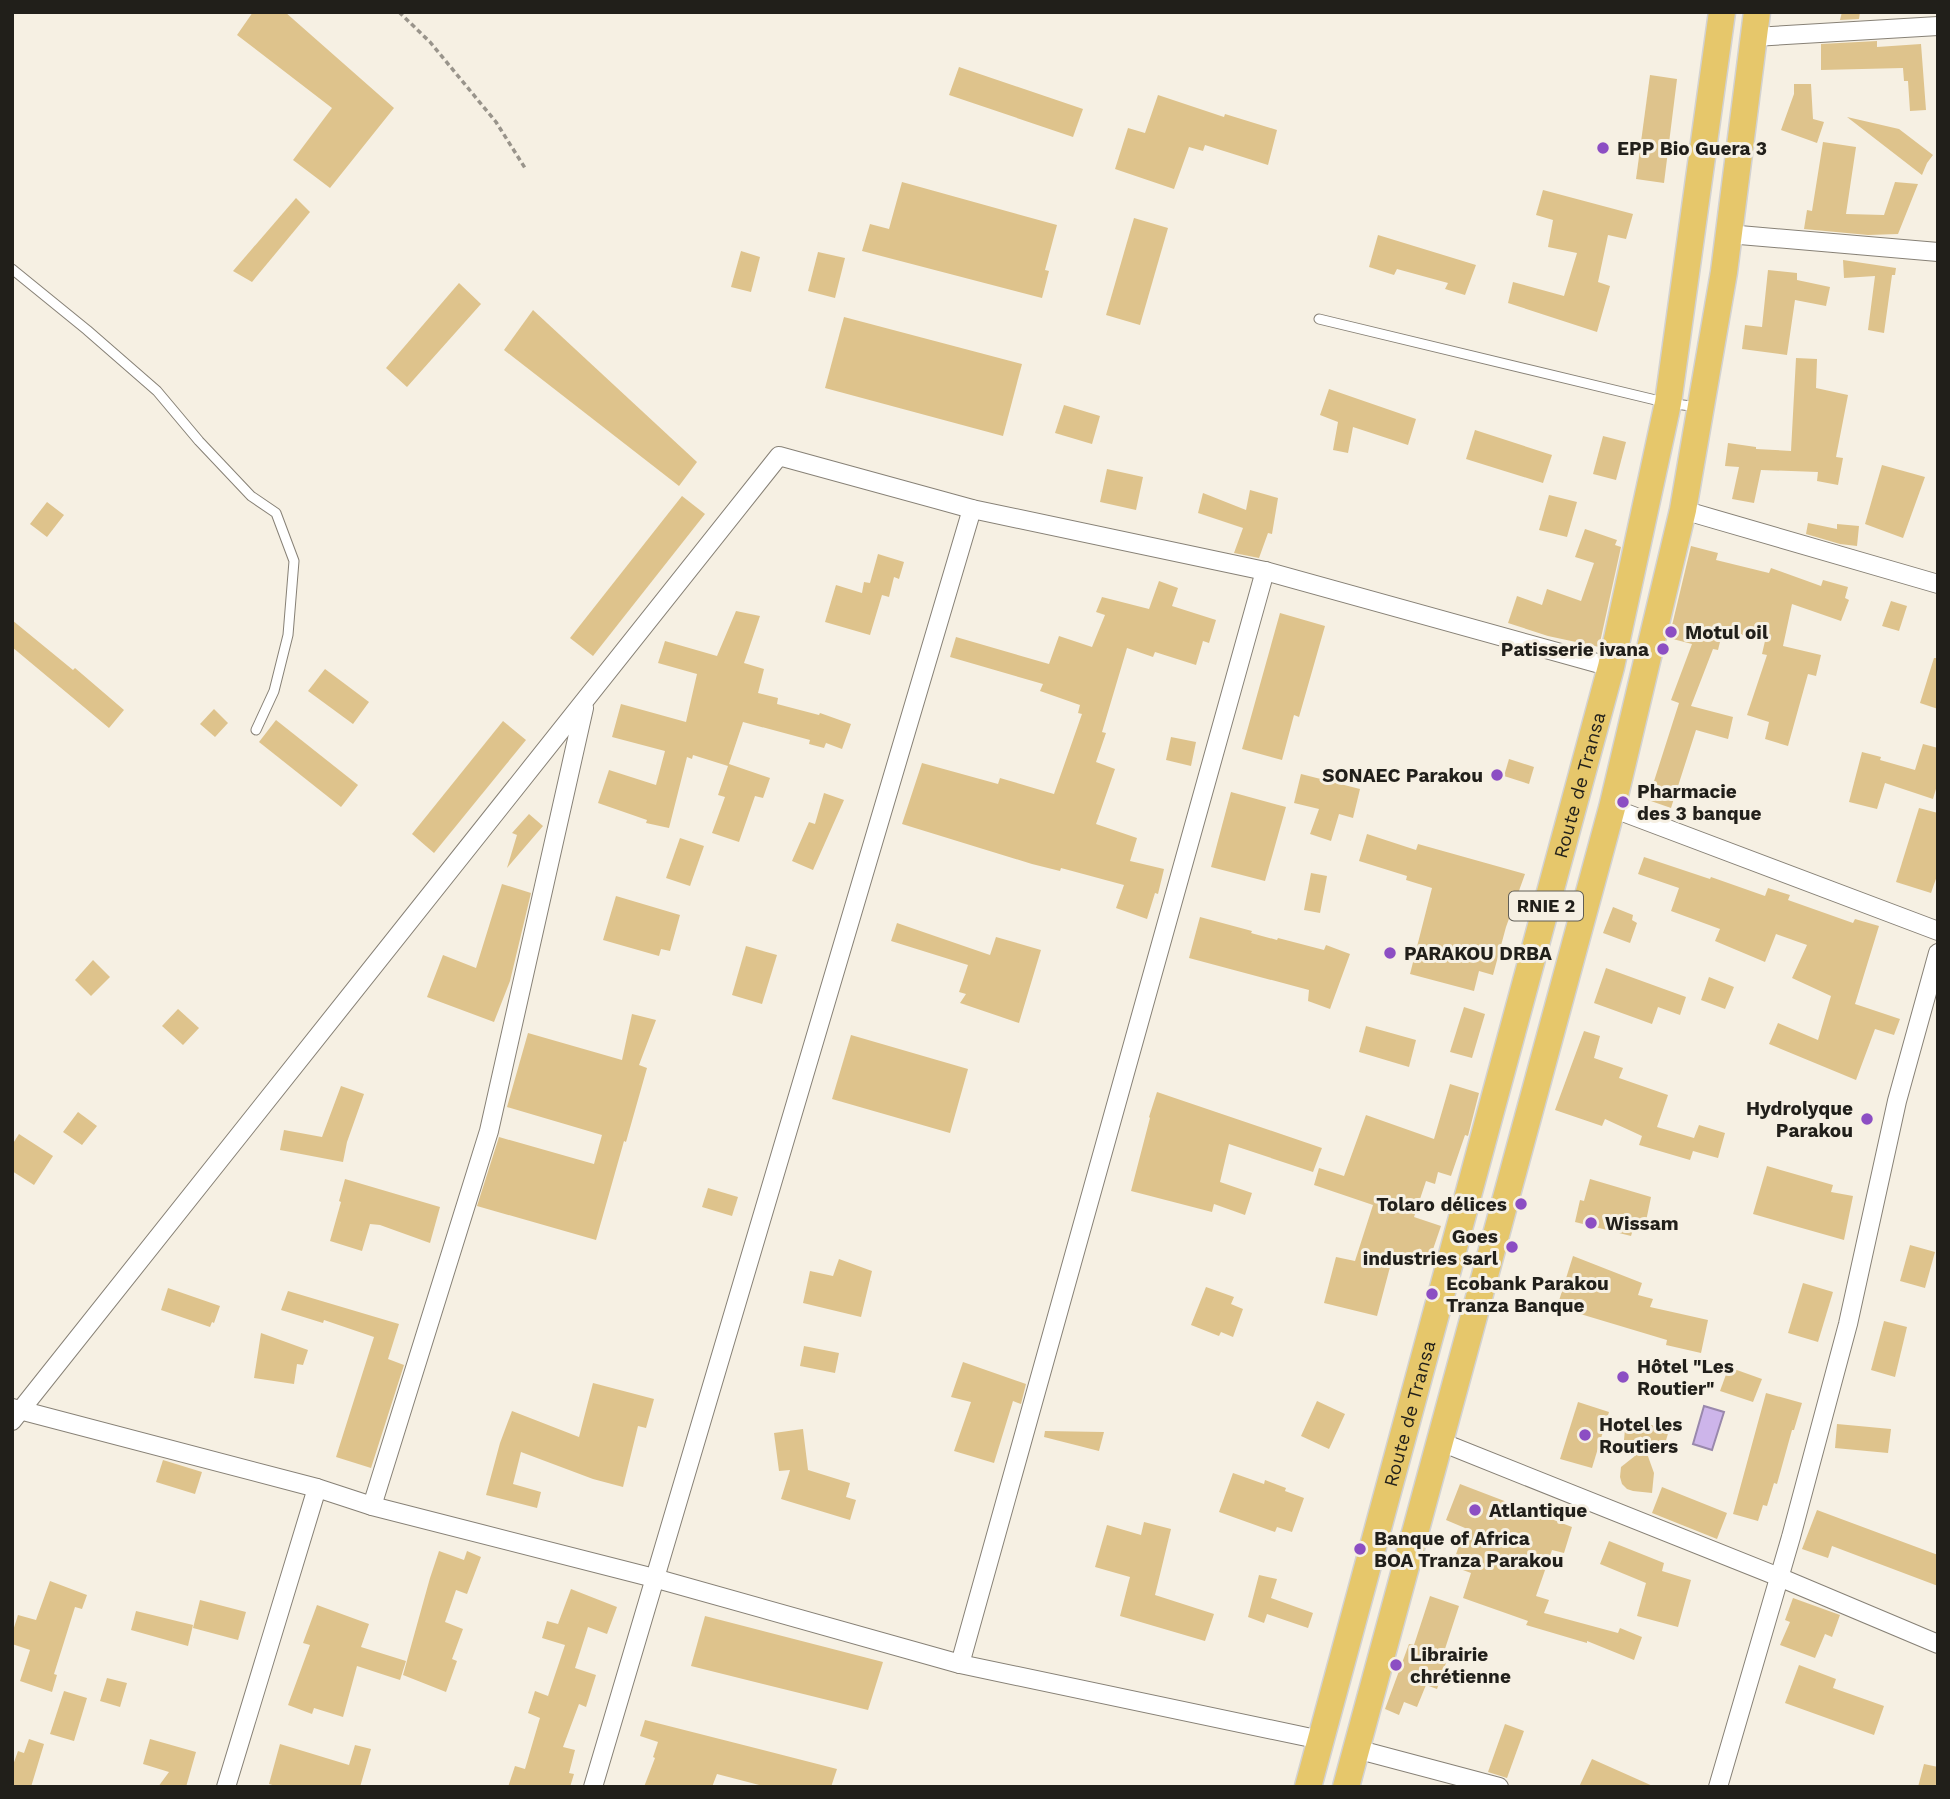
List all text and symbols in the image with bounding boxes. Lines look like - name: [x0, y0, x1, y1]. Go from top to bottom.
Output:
- place label: EPP Bio Guera 3: [1617, 137, 1767, 160]
- marker: EPP Bio Guera 3: [1595, 140, 1611, 156]
- place label: Motul oil: [1685, 621, 1769, 644]
- marker: Motul oil: [1663, 624, 1679, 640]
- place label: Patisserie ivana: [1501, 638, 1649, 661]
- marker: Patisserie ivana: [1655, 641, 1671, 657]
- street label: Route de Transa: [1549, 709, 1610, 861]
- place label: SONAEC Parakou: [1322, 764, 1483, 787]
- marker: SONAEC Parakou: [1489, 767, 1505, 783]
- place label: Pharmacie des 3 banque: [1637, 780, 1761, 825]
- marker: Pharmacie des 3 banque: [1615, 794, 1631, 810]
- road number: RNIE 2: [1509, 891, 1583, 920]
- place label: PARAKOU DRBA: [1404, 942, 1552, 965]
- marker: PARAKOU DRBA: [1382, 945, 1398, 961]
- place label: Hydrolyque Parakou: [1746, 1097, 1853, 1142]
- marker: Hydrolyque Parakou: [1859, 1111, 1875, 1127]
- place label: Tolaro délices: [1376, 1193, 1507, 1216]
- marker: Tolaro délices: [1513, 1196, 1529, 1212]
- place label: Wissam: [1605, 1212, 1679, 1235]
- marker: Wissam: [1583, 1215, 1599, 1231]
- place label: Goes industries sarl: [1363, 1225, 1499, 1270]
- marker: Goes industries sarl: [1504, 1239, 1520, 1255]
- place label: Ecobank Parakou Tranza Banque: [1446, 1272, 1609, 1317]
- marker: Ecobank Parakou Tranza Banque: [1424, 1286, 1440, 1302]
- street label: Route de Transa: [1379, 1338, 1440, 1489]
- place label: Hôtel "Les Routier": [1637, 1355, 1734, 1400]
- marker: Hôtel "Les Routier": [1615, 1369, 1631, 1385]
- place label: Hotel les Routiers: [1599, 1413, 1682, 1458]
- marker: Hotel les Routiers: [1577, 1427, 1593, 1443]
- place label: Atlantique: [1489, 1499, 1587, 1522]
- marker: Atlantique: [1467, 1502, 1483, 1518]
- place label: Banque of Africa BOA Tranza Parakou: [1374, 1527, 1563, 1572]
- marker: Banque of Africa BOA Tranza Parakou: [1352, 1541, 1368, 1557]
- place label: Librairie chrétienne: [1410, 1643, 1511, 1688]
- marker: Librairie chrétienne: [1388, 1657, 1404, 1673]

